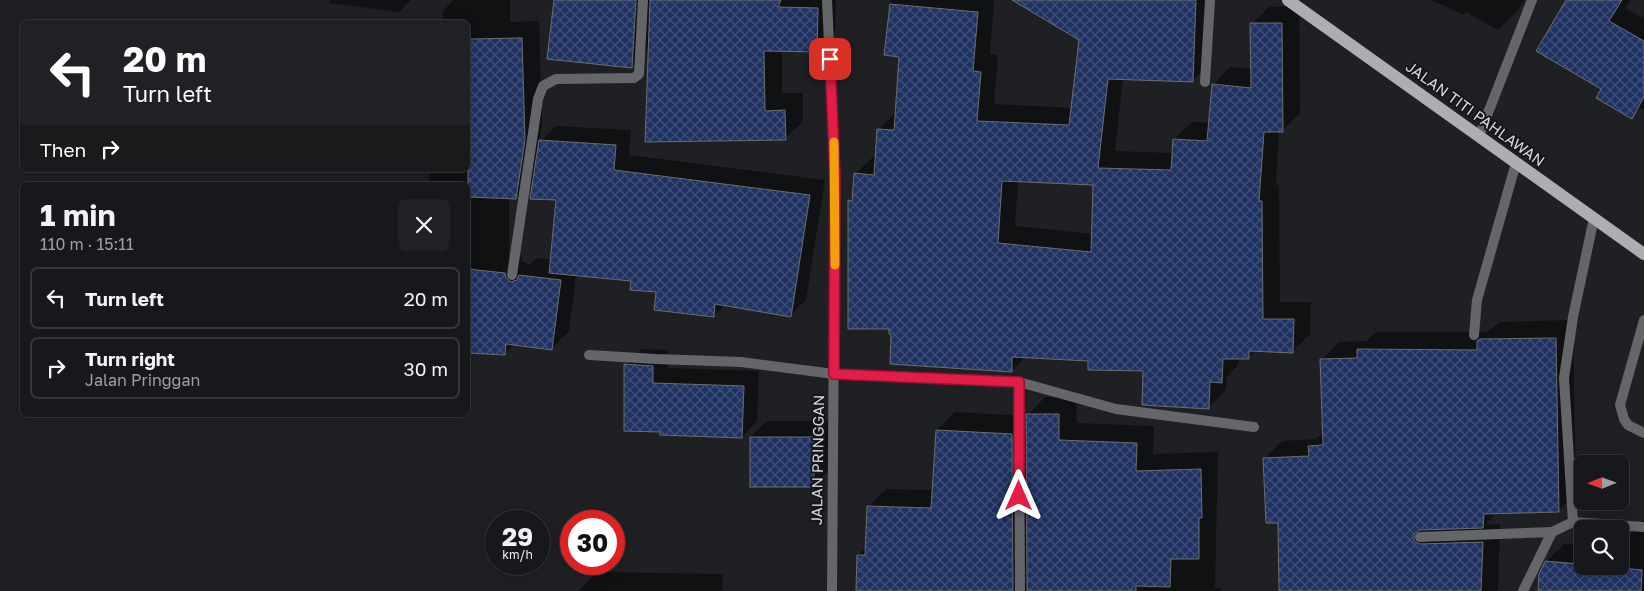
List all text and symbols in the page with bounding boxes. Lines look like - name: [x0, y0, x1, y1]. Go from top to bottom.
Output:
- text: 20 m: [123, 38, 206, 80]
- pin: [809, 38, 851, 80]
- icon: left: [40, 40, 105, 105]
- icon: arrive: [816, 45, 844, 73]
- street label: JALAN TITI PAHLAWAN: [1403, 57, 1548, 170]
- text: Turn left: [123, 80, 212, 107]
- icon: right: [96, 135, 124, 163]
- text: Then: [40, 138, 86, 161]
- text: 1 min: [40, 197, 116, 233]
- button: close: [398, 199, 450, 251]
- text: 110 m · 15:11: [40, 234, 134, 254]
- icon: left: [42, 284, 70, 312]
- text: Turn left: [85, 287, 164, 310]
- text: 20 m: [404, 287, 448, 310]
- text: Turn right: [85, 347, 175, 370]
- icon: right: [42, 354, 70, 382]
- text: 30 m: [404, 357, 448, 380]
- text: Jalan Pringgan: [85, 370, 200, 390]
- street label: JALAN PRINGGAN: [807, 395, 827, 525]
- north arrow: [1574, 455, 1629, 510]
- map controls: [1574, 455, 1629, 575]
- position arrow: [992, 469, 1044, 521]
- speed limit sign: 30: [560, 510, 625, 575]
- button: search: [1574, 520, 1629, 575]
- text: 29: [502, 521, 533, 552]
- text: km/h: [502, 547, 533, 562]

